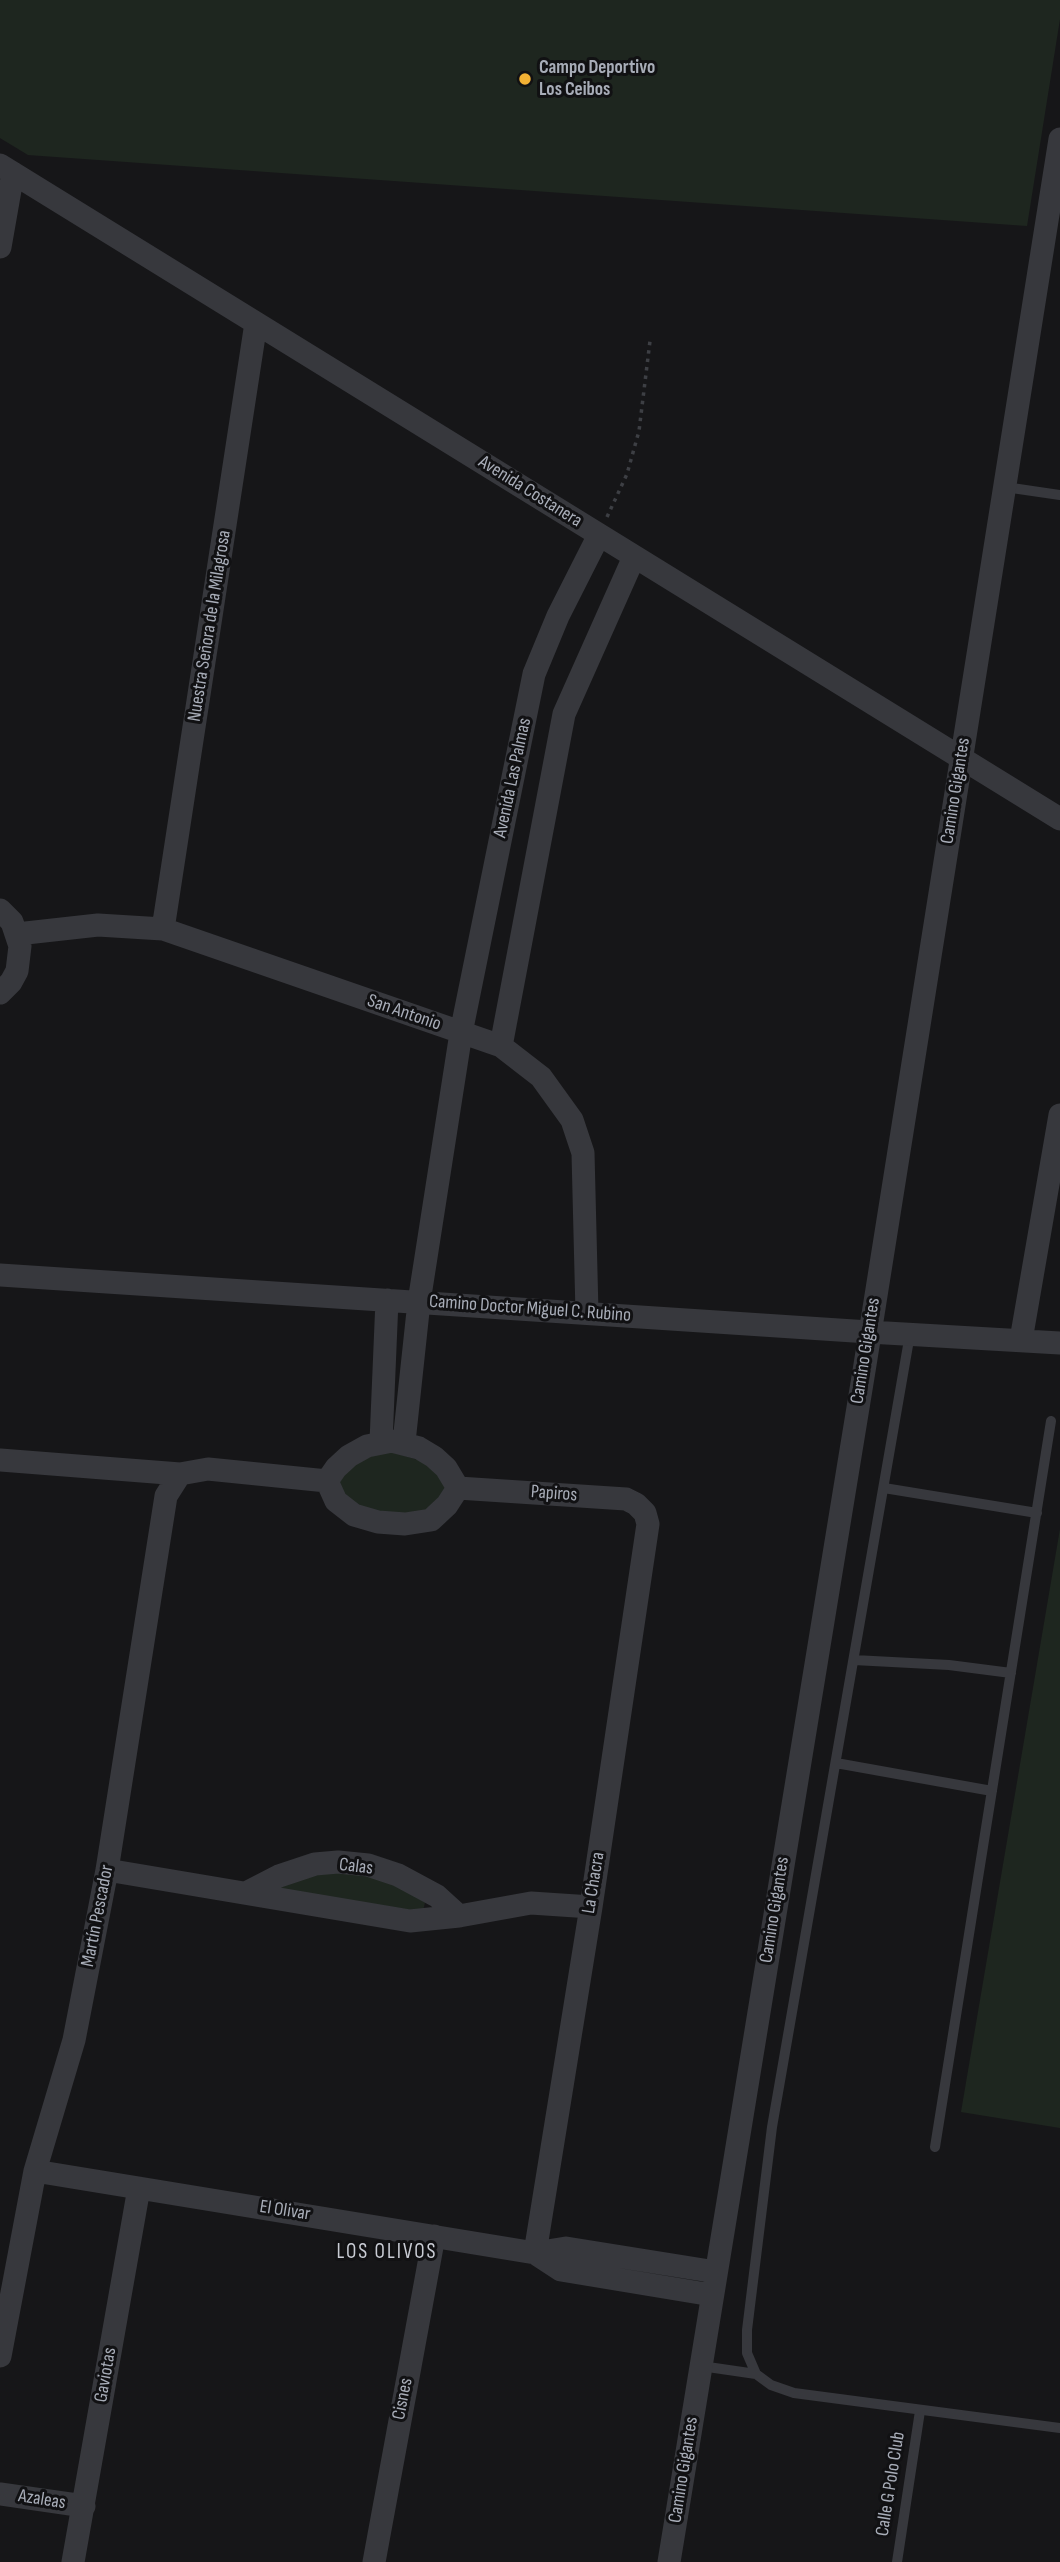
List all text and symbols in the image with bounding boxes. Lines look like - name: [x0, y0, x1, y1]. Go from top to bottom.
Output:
- place label: Campo Deportivo Los Ceibos: [539, 57, 655, 101]
- marker: Campo Deportivo Los Ceibos: [517, 71, 533, 87]
- street label: Avenida Costanera: [474, 451, 586, 533]
- street label: Nuestra Señora de la Milagrosa: [184, 529, 236, 723]
- street label: Avenida Las Palmas: [489, 716, 537, 840]
- street label: Camino Gigantes: [936, 736, 976, 846]
- street label: San Antonio: [364, 990, 444, 1036]
- street label: Camino Doctor Miguel C. Rubino: [428, 1291, 632, 1327]
- street label: Camino Gigantes: [846, 1296, 886, 1406]
- street label: Papiros: [530, 1481, 578, 1507]
- street label: La Chacra: [578, 1851, 610, 1915]
- street label: Calas: [338, 1854, 374, 1880]
- street label: Camino Gigantes: [755, 1855, 795, 1965]
- street label: Martín Pescador: [77, 1863, 119, 1969]
- street label: El Olivar: [258, 2196, 312, 2226]
- district label: LOS OLIVOS: [338, 2240, 436, 2266]
- street label: Gaviotas: [90, 2346, 122, 2404]
- street label: Cisnes: [388, 2376, 418, 2422]
- street label: Camino Gigantes: [664, 2415, 704, 2525]
- street label: Calle G Polo Club: [871, 2430, 911, 2538]
- street label: Azaleas: [17, 2485, 67, 2515]

